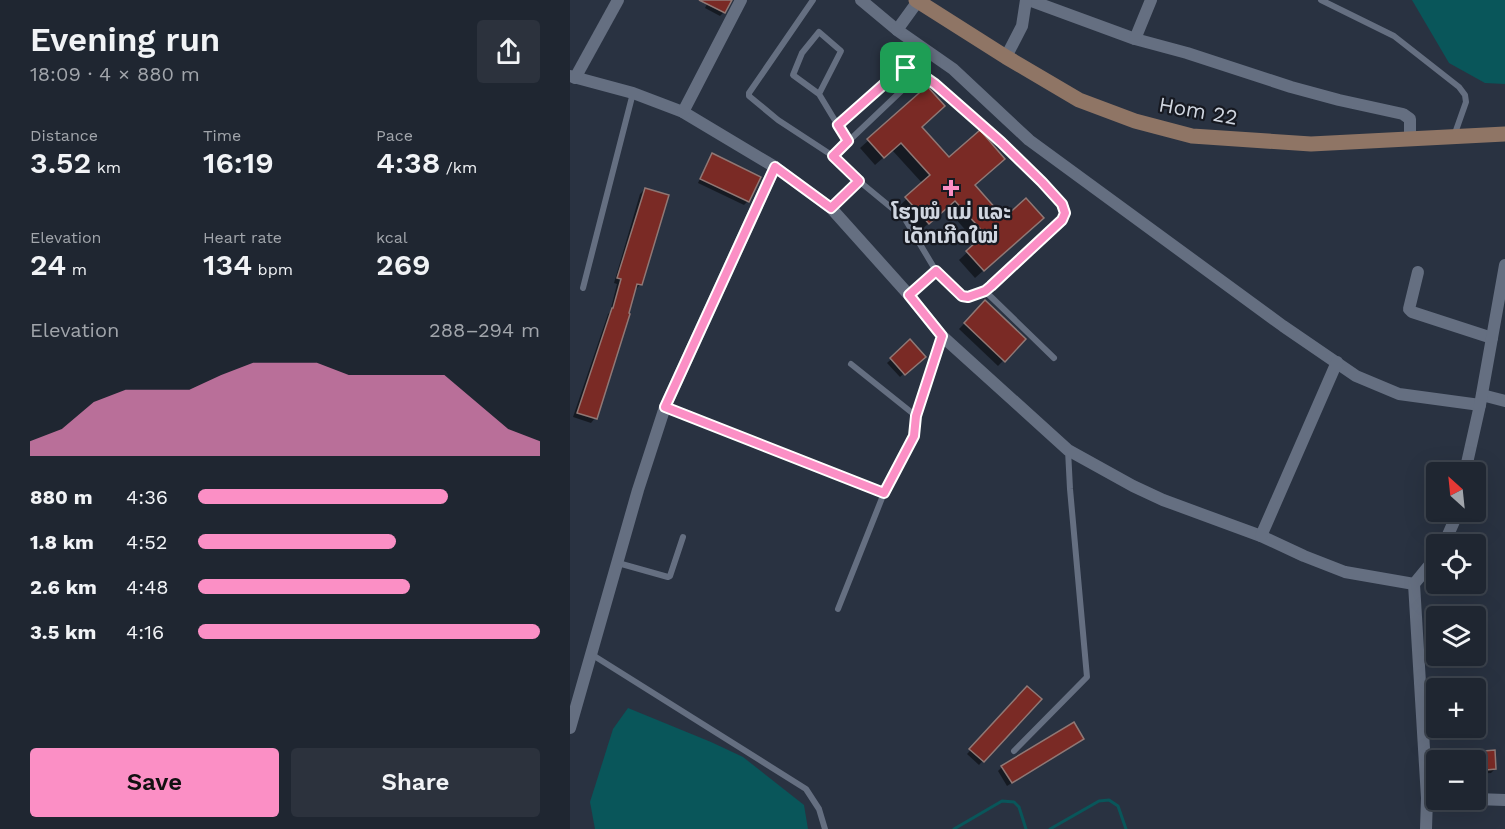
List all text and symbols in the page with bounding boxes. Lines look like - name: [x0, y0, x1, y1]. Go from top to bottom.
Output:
- text: Evening run: [30, 20, 220, 59]
- button: share: [477, 20, 540, 83]
- pin: [880, 42, 931, 93]
- icon: arrive: [889, 51, 922, 84]
- text: 18:09 · 4 × 880 m: [30, 62, 200, 86]
- street label: Hom 22: [1157, 91, 1239, 130]
- text: Distance: [30, 126, 98, 145]
- text: Time: [203, 126, 241, 145]
- text: Pace: [376, 126, 413, 145]
- text: 3.52: [30, 145, 91, 180]
- text: 16:19: [203, 145, 274, 180]
- text: 4:38: [376, 145, 440, 180]
- text: km: [91, 158, 121, 177]
- text: /km: [440, 158, 477, 177]
- marker: ໂຮງໝໍ ແມ່ ແລະ ເດັກເກີດໃໝ່: [942, 179, 960, 197]
- place label: ໂຮງໝໍ ແມ່ ແລະ ເດັກເກີດໃໝ່: [890, 199, 1011, 248]
- text: Elevation: [30, 228, 101, 247]
- text: Heart rate: [203, 228, 282, 247]
- text: kcal: [376, 228, 408, 247]
- text: 24: [30, 247, 66, 282]
- text: 134: [203, 247, 252, 282]
- text: 269: [376, 247, 431, 282]
- text: m: [66, 260, 87, 279]
- text: bpm: [252, 260, 293, 279]
- text: Elevation: [30, 318, 119, 342]
- text: 288–294 m: [429, 318, 540, 342]
- north arrow: [1426, 462, 1486, 522]
- map controls: [1426, 462, 1486, 810]
- text: 880 m: [30, 485, 93, 509]
- text: 4:36: [126, 485, 168, 509]
- text: 1.8 km: [30, 530, 94, 554]
- text: 4:52: [126, 530, 167, 554]
- button: locate: [1426, 534, 1486, 594]
- text: 2.6 km: [30, 575, 97, 599]
- text: 4:48: [126, 575, 169, 599]
- button: layers: [1426, 606, 1486, 666]
- text: 3.5 km: [30, 620, 96, 644]
- text: 4:16: [126, 620, 164, 644]
- button: +: [1426, 678, 1486, 738]
- button: Save: [30, 748, 279, 817]
- button: Share: [291, 748, 540, 817]
- button: −: [1426, 750, 1486, 810]

